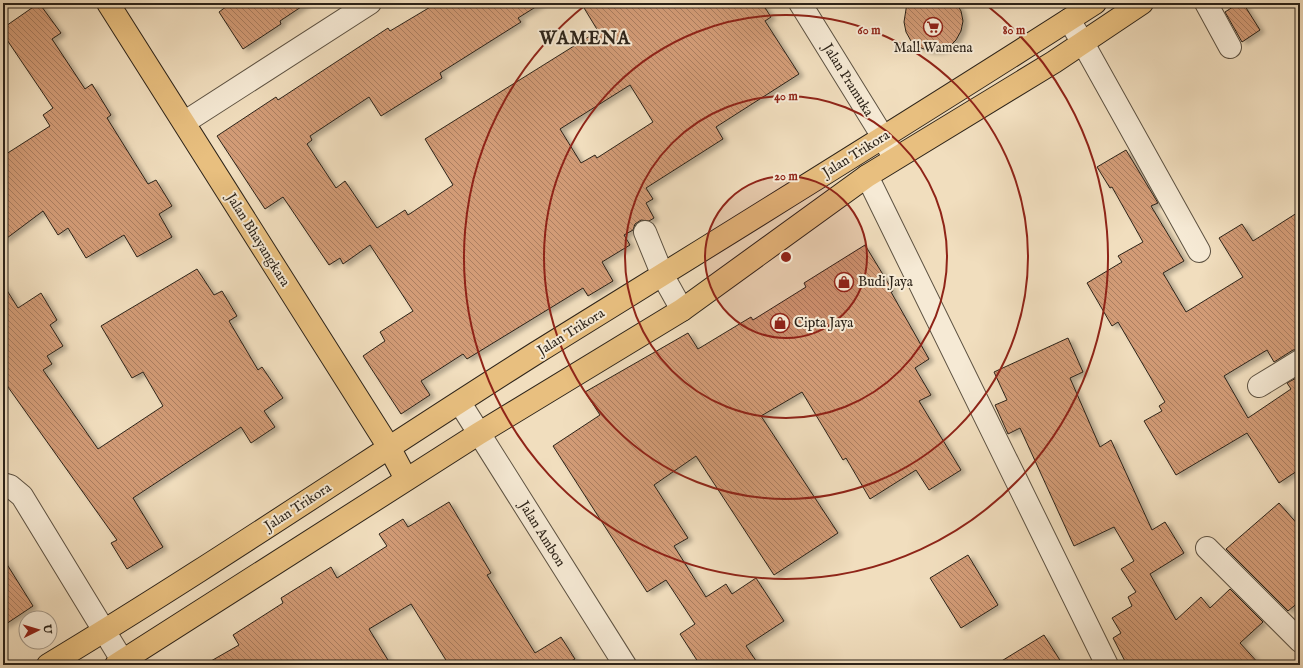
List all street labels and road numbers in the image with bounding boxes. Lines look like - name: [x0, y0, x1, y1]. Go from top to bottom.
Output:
- street label: Jalan Pramuka: [817, 39, 878, 121]
- street label: Jalan Trikora: [817, 126, 894, 183]
- street label: Jalan Bhayangkara: [221, 188, 294, 291]
- street label: Jalan Trikora: [532, 304, 609, 361]
- street label: Jalan Trikora: [260, 478, 336, 536]
- street label: Jalan Ambon: [514, 496, 570, 571]

